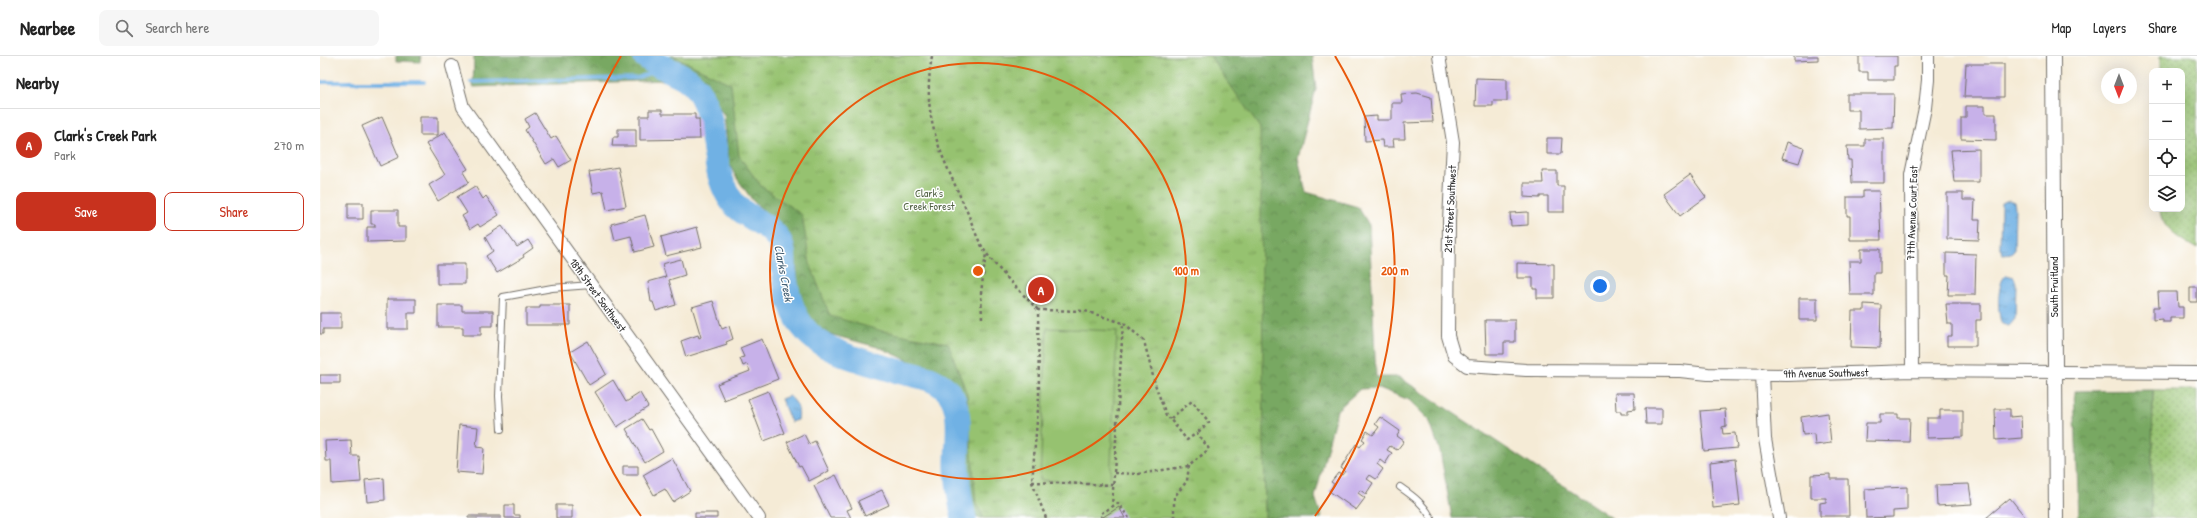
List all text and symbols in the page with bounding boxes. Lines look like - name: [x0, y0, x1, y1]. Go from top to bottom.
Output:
- search box: [99, 10, 379, 46]
- text: Nearbee: [20, 15, 75, 41]
- icon: search: [113, 17, 135, 39]
- text: Search here: [145, 17, 210, 38]
- text: Map: [2051, 18, 2071, 37]
- text: Layers: [2093, 18, 2126, 37]
- text: Share: [2148, 18, 2177, 37]
- north arrow: [2101, 68, 2137, 104]
- map controls: [2149, 68, 2185, 212]
- button: +: [2149, 68, 2185, 104]
- text: Nearby: [16, 71, 59, 94]
- button: −: [2149, 104, 2185, 140]
- text: Clark's Creek Park: [54, 125, 156, 146]
- text: A: [26, 136, 32, 154]
- text: 270 m: [274, 136, 304, 154]
- button: locate: [2149, 140, 2185, 176]
- text: Park: [54, 146, 76, 164]
- street label: 21st Street Southwest: [1441, 165, 1459, 253]
- street label: 77th Avenue Court East: [1903, 165, 1921, 261]
- button: layers: [2149, 176, 2185, 212]
- park label: Clark's Creek Forest: [903, 186, 955, 213]
- button: Save: [16, 192, 156, 231]
- button: Share: [164, 192, 304, 231]
- water label: Clarks Creek: [770, 243, 798, 304]
- street label: 18th Street Southwest: [567, 255, 630, 335]
- street label: South Fruitland: [2047, 256, 2061, 317]
- text: 100 m: [1173, 262, 1199, 279]
- text: 200 m: [1381, 262, 1409, 279]
- centre of rings: [971, 264, 985, 278]
- pin: A: [1028, 275, 1054, 305]
- your location: [1590, 276, 1610, 296]
- street label: 9th Avenue Southwest: [1783, 365, 1869, 381]

